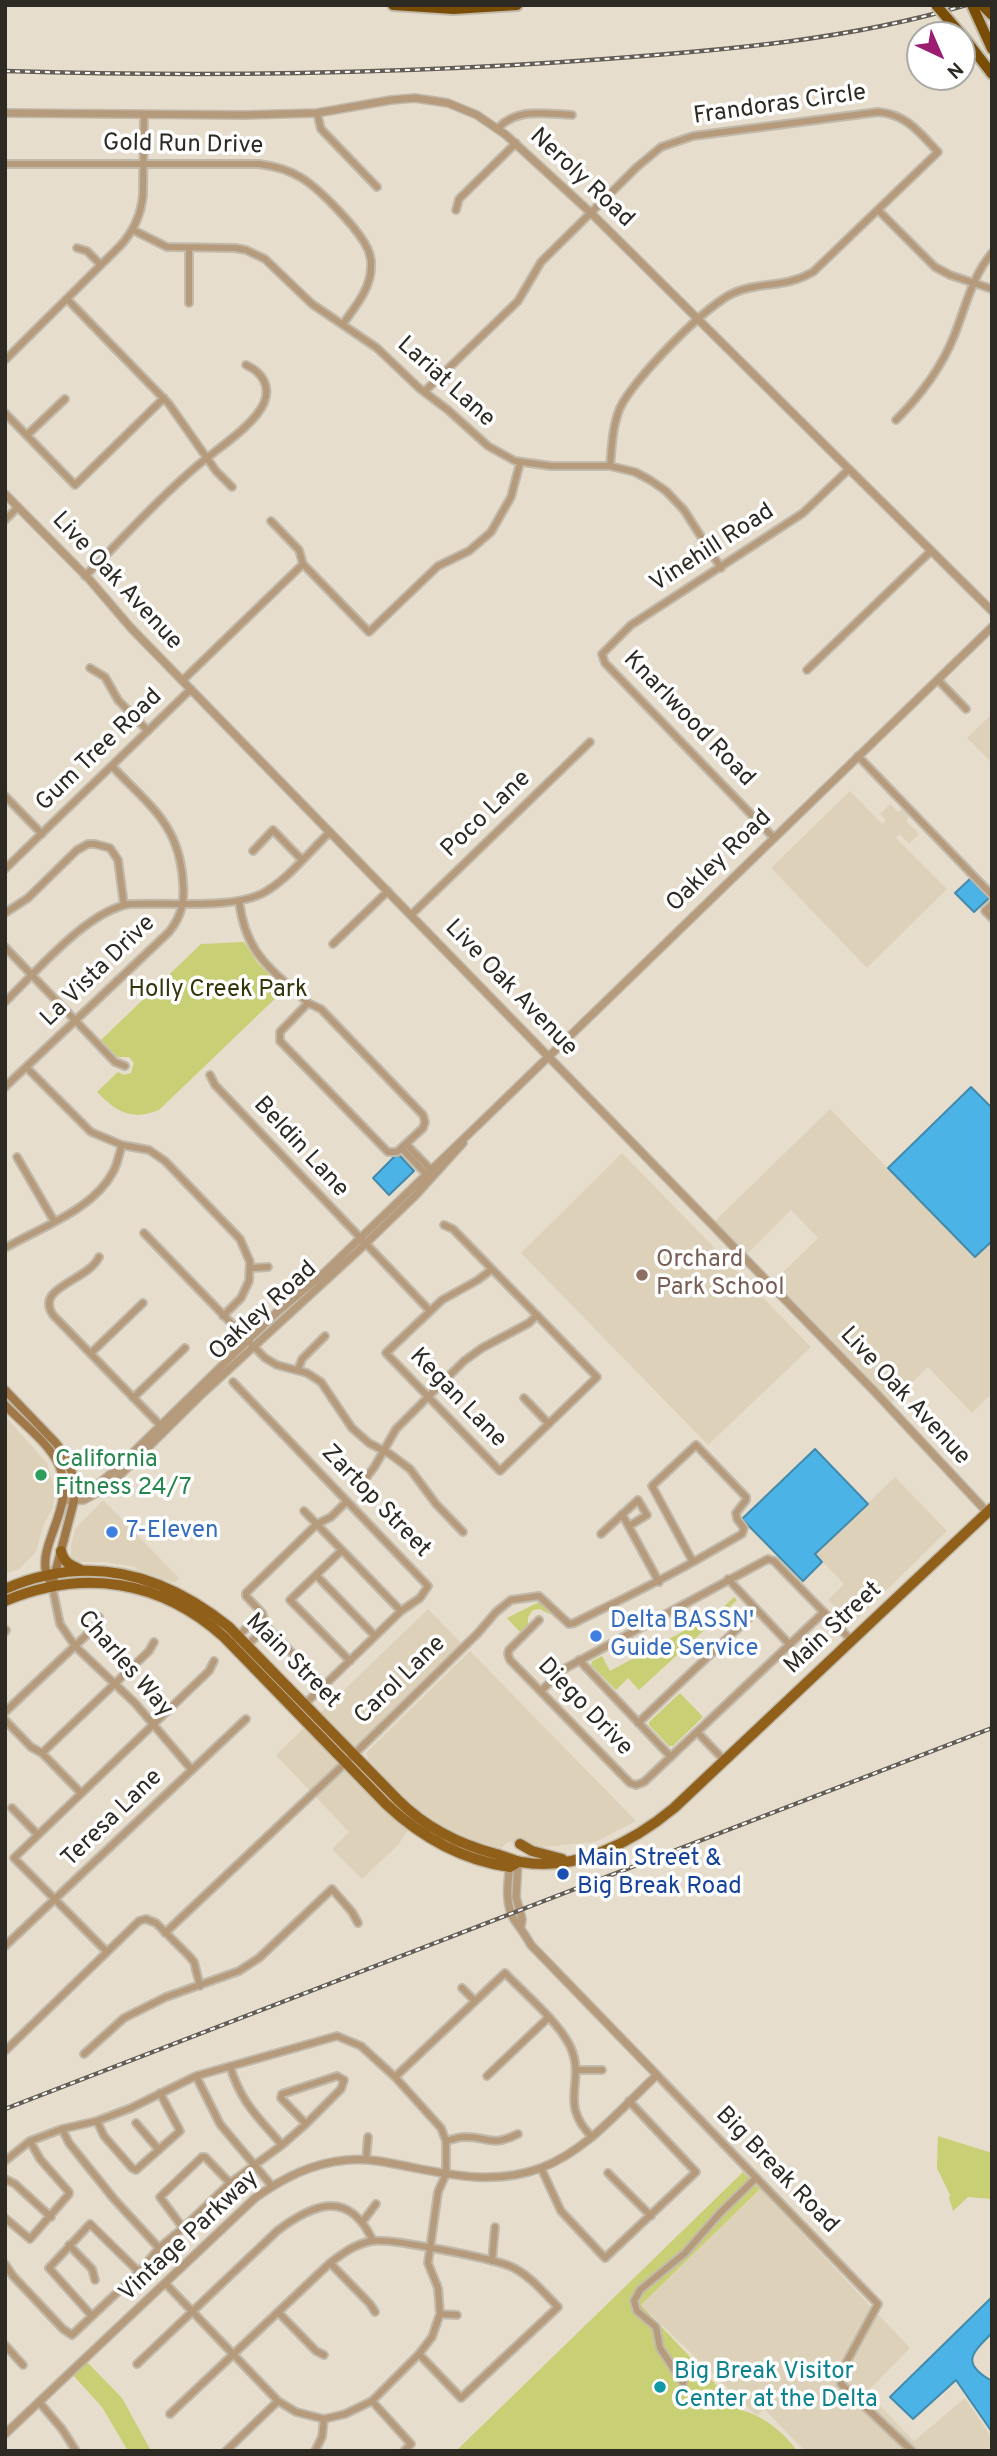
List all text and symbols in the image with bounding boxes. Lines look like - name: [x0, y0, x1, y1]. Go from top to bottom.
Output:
- north arrow: [906, 21, 976, 91]
- text: N: [941, 56, 967, 83]
- street label: Frandoras Circle: [692, 80, 868, 132]
- street label: Neroly Road: [523, 123, 639, 235]
- street label: Gold Run Drive: [102, 130, 264, 162]
- street label: Lariat Lane: [390, 332, 500, 434]
- street label: Vinehill Road: [646, 498, 780, 600]
- street label: Live Oak Avenue: [45, 507, 187, 657]
- street label: Knarlwood Road: [616, 646, 760, 794]
- street label: Gum Tree Road: [31, 684, 169, 818]
- street label: Poco Lane: [436, 765, 538, 865]
- street label: Oakley Road: [661, 805, 779, 919]
- street label: La Vista Drive: [36, 910, 162, 1034]
- street label: Live Oak Avenue: [438, 915, 582, 1063]
- park label: Holly Creek Park: [128, 977, 308, 1005]
- street label: Beldin Lane: [246, 1092, 354, 1204]
- place label: Orchard Park School: [656, 1247, 784, 1303]
- street label: Oakley Road: [204, 1256, 324, 1368]
- marker: Orchard Park School: [634, 1267, 650, 1283]
- street label: Live Oak Avenue: [833, 1322, 975, 1472]
- street label: Kegan Lane: [402, 1343, 512, 1455]
- street label: Zartop Street: [314, 1440, 436, 1564]
- place label: California Fitness 24/7: [55, 1447, 192, 1503]
- marker: California Fitness 24/7: [33, 1467, 49, 1483]
- place label: 7-Eleven: [126, 1518, 219, 1546]
- marker: 7-Eleven: [104, 1524, 120, 1540]
- street label: Main Street: [779, 1577, 889, 1681]
- street label: Charles Way: [70, 1606, 178, 1724]
- place label: Delta BASSN' Guide Service: [610, 1608, 758, 1664]
- street label: Main Street: [239, 1609, 345, 1715]
- marker: Delta BASSN' Guide Service: [588, 1628, 604, 1644]
- street label: Carol Lane: [349, 1630, 453, 1732]
- street label: Diego Drive: [530, 1653, 638, 1763]
- street label: Teresa Lane: [57, 1764, 169, 1874]
- place label: Main Street & Big Break Road: [577, 1846, 742, 1902]
- marker: Main Street & Big Break Road: [555, 1866, 571, 1882]
- street label: Big Break Road: [708, 2102, 844, 2240]
- street label: Vintage Parkway: [114, 2165, 266, 2309]
- place label: Big Break Visitor Center at the Delta: [674, 2359, 878, 2415]
- marker: Big Break Visitor Center at the Delta: [652, 2379, 668, 2395]

